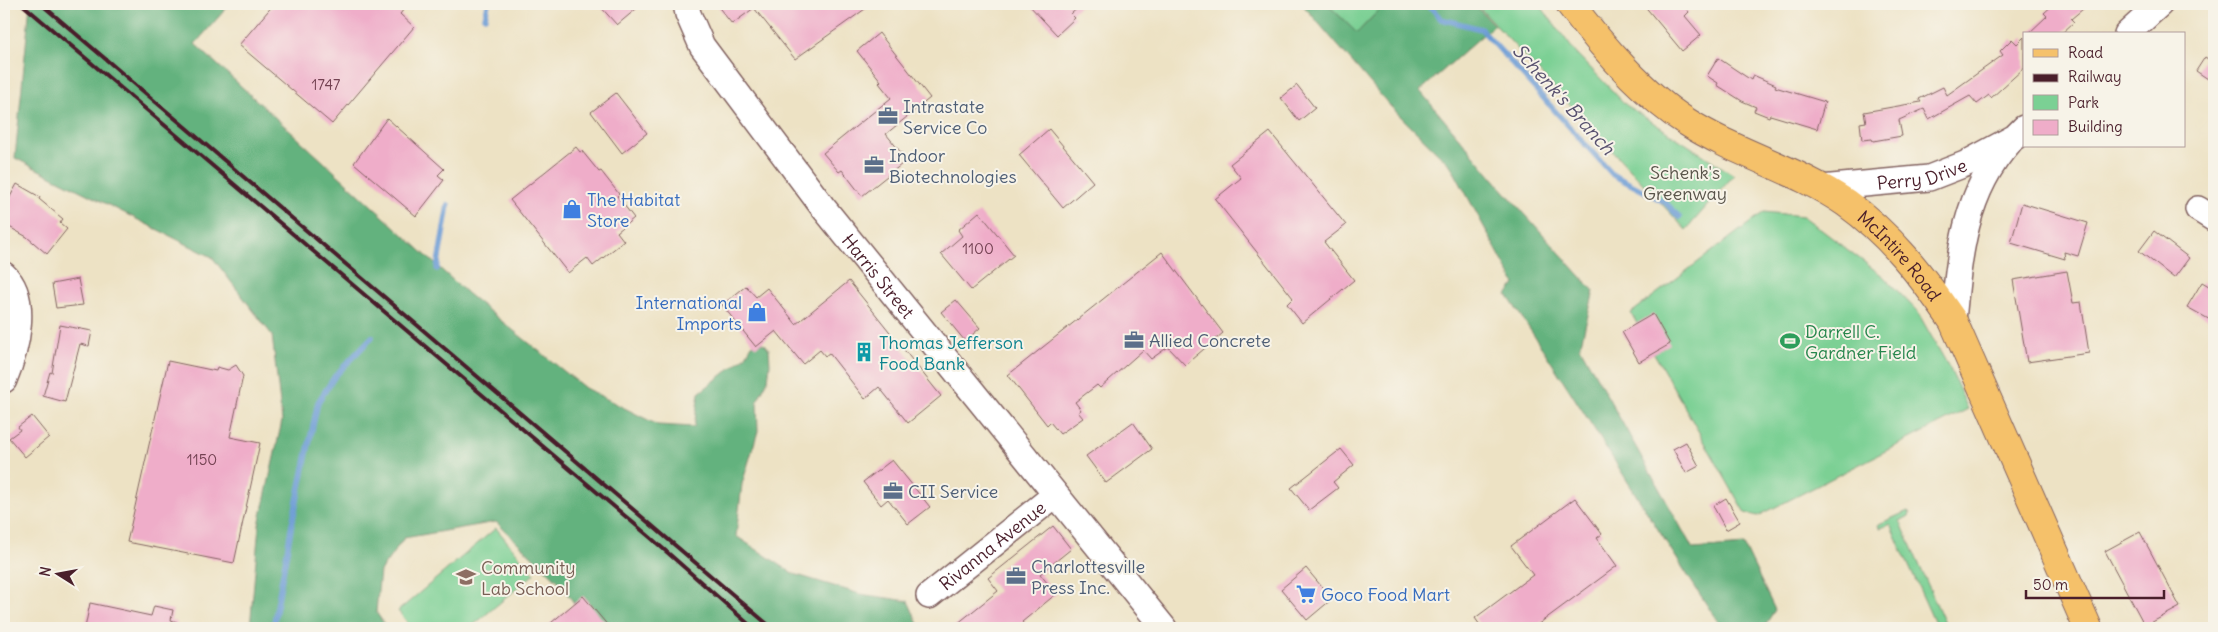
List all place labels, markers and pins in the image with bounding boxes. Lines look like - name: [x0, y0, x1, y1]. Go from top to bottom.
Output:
- place label: Intrastate Service Co: [903, 95, 987, 139]
- office icon: Intrastate Service Co: [877, 105, 899, 127]
- place label: Indoor Biotechnologies: [889, 144, 1017, 188]
- office icon: Indoor Biotechnologies: [863, 154, 885, 176]
- place label: The Habitat Store: [587, 188, 680, 232]
- shop icon: The Habitat Store: [561, 198, 583, 220]
- place label: International Imports: [635, 291, 742, 335]
- shop icon: International Imports: [746, 301, 768, 323]
- place label: Darrell C. Gardner Field: [1805, 320, 1917, 364]
- office icon: Allied Concrete: [1123, 329, 1145, 351]
- place label: Allied Concrete: [1149, 329, 1271, 352]
- sports icon: Darrell C. Gardner Field: [1779, 330, 1801, 352]
- place label: Thomas Jefferson Food Bank: [879, 331, 1023, 375]
- building icon: Thomas Jefferson Food Bank: [853, 341, 875, 363]
- office icon: CII Service: [882, 480, 904, 502]
- place label: CII Service: [908, 480, 998, 503]
- place label: Charlottesville Press Inc.: [1031, 555, 1145, 599]
- place label: Community Lab School: [481, 556, 576, 600]
- office icon: Charlottesville Press Inc.: [1005, 565, 1027, 587]
- school or university icon: Community Lab School: [455, 566, 477, 588]
- supermarket icon: Goco Food Mart: [1295, 583, 1317, 605]
- place label: Goco Food Mart: [1321, 583, 1450, 606]

